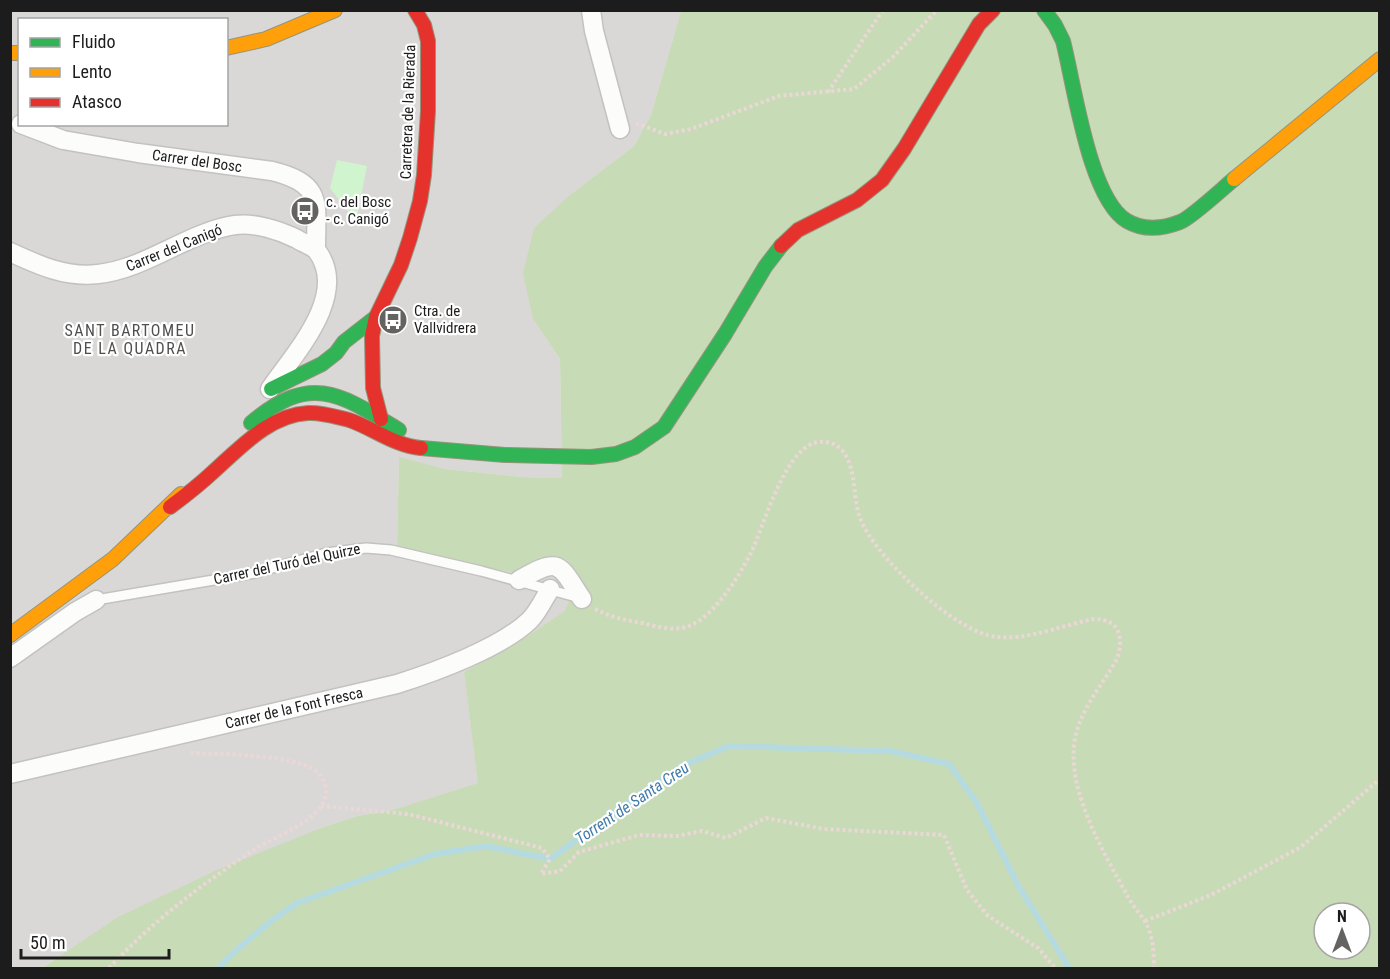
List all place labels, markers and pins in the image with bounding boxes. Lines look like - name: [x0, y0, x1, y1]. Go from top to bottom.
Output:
- place label: c. del Bosc - c. Canigó: [326, 193, 391, 228]
- bus stop icon: c. del Bosc - c. Canigó: [289, 195, 321, 227]
- place label: Ctra. de Vallvidrera: [414, 302, 476, 337]
- bus stop icon: Ctra. de Vallvidrera: [377, 304, 409, 336]

